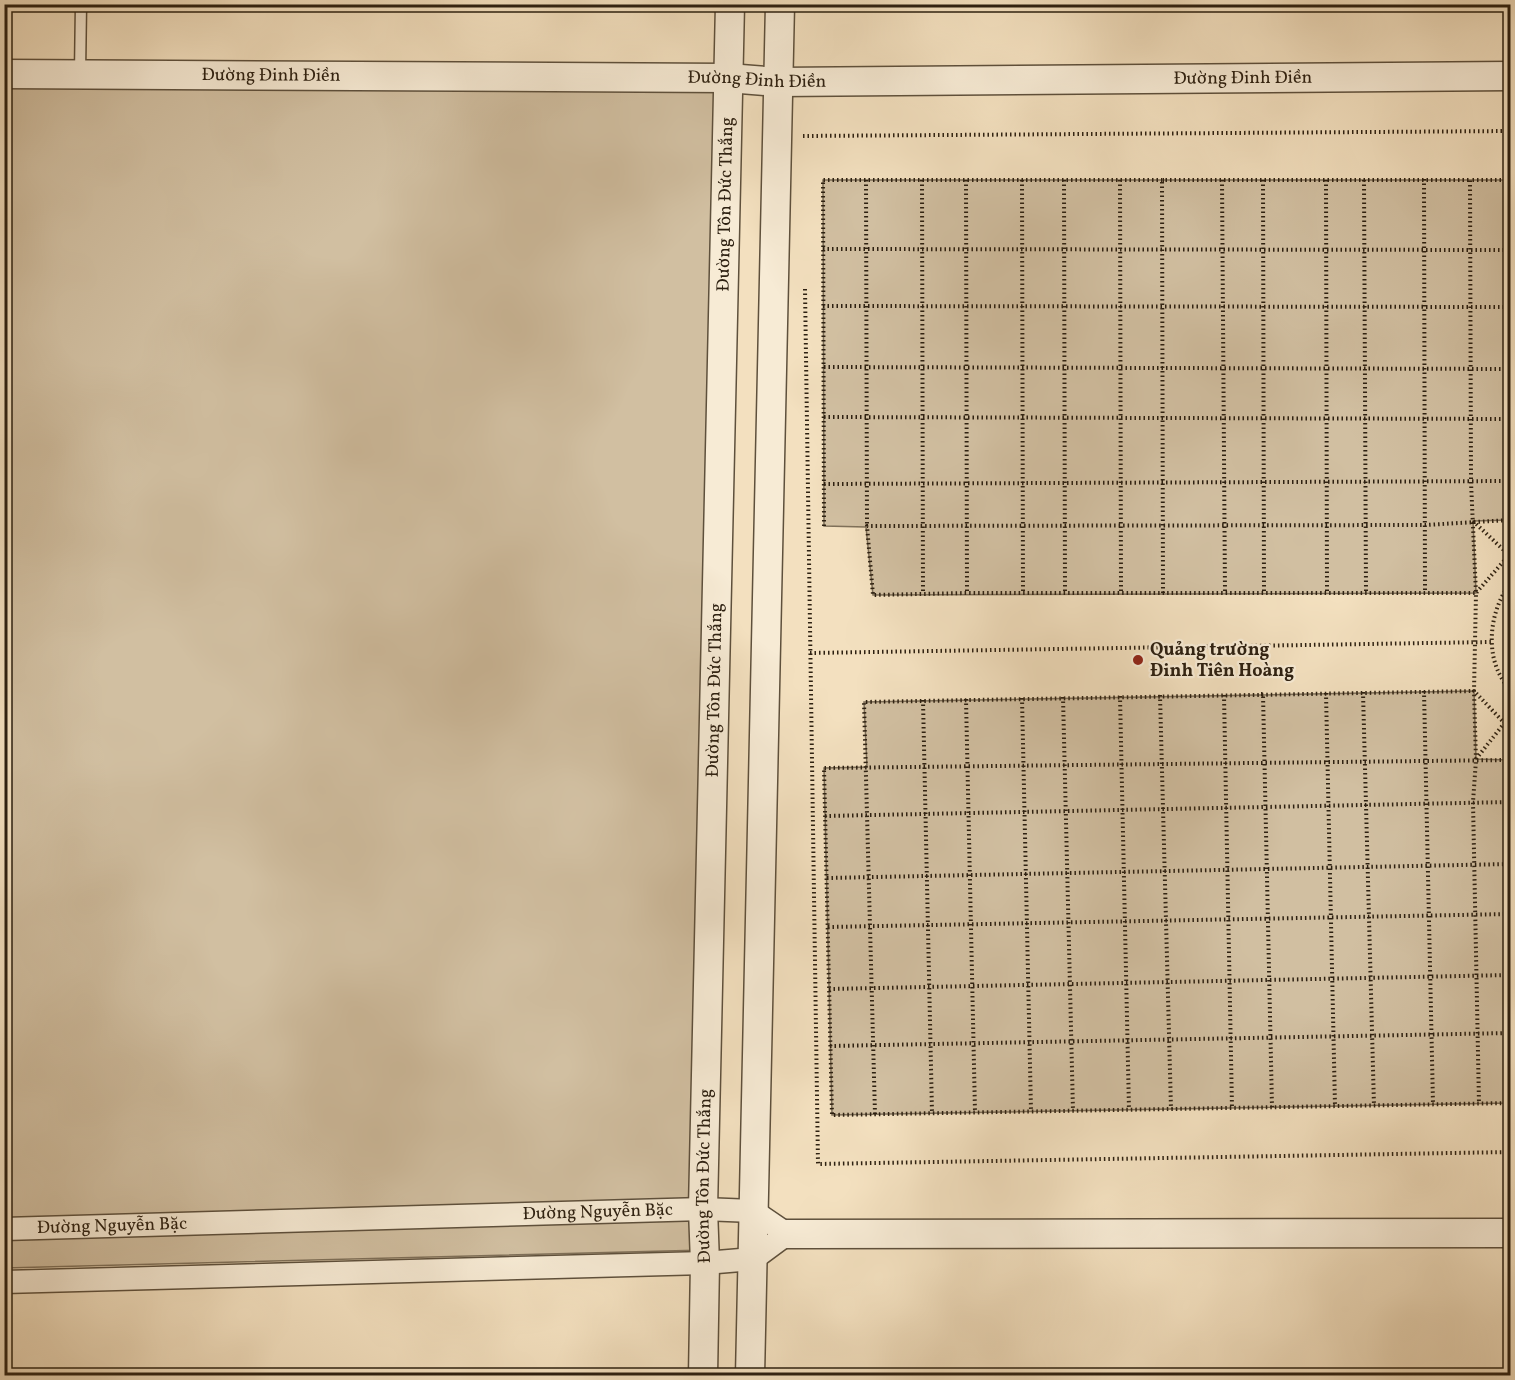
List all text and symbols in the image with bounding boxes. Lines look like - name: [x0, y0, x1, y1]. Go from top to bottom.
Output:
- street label: Đường Đinh Điền: [201, 63, 341, 88]
- street label: Đường Đinh Điền: [687, 65, 827, 95]
- street label: Đường Đinh Điền: [1173, 65, 1313, 91]
- street label: Đường Tôn Đức Thắng: [711, 117, 740, 292]
- street label: Đường Tôn Đức Thắng: [700, 603, 729, 778]
- place label: Quảng trường Đinh Tiên Hoàng: [1150, 638, 1294, 684]
- marker: Quảng trường Đinh Tiên Hoàng: [1131, 653, 1145, 667]
- street label: Đường Tôn Đức Thắng: [690, 1089, 718, 1264]
- street label: Đường Nguyễn Bặc: [522, 1197, 673, 1227]
- street label: Đường Nguyễn Bặc: [37, 1211, 187, 1241]

